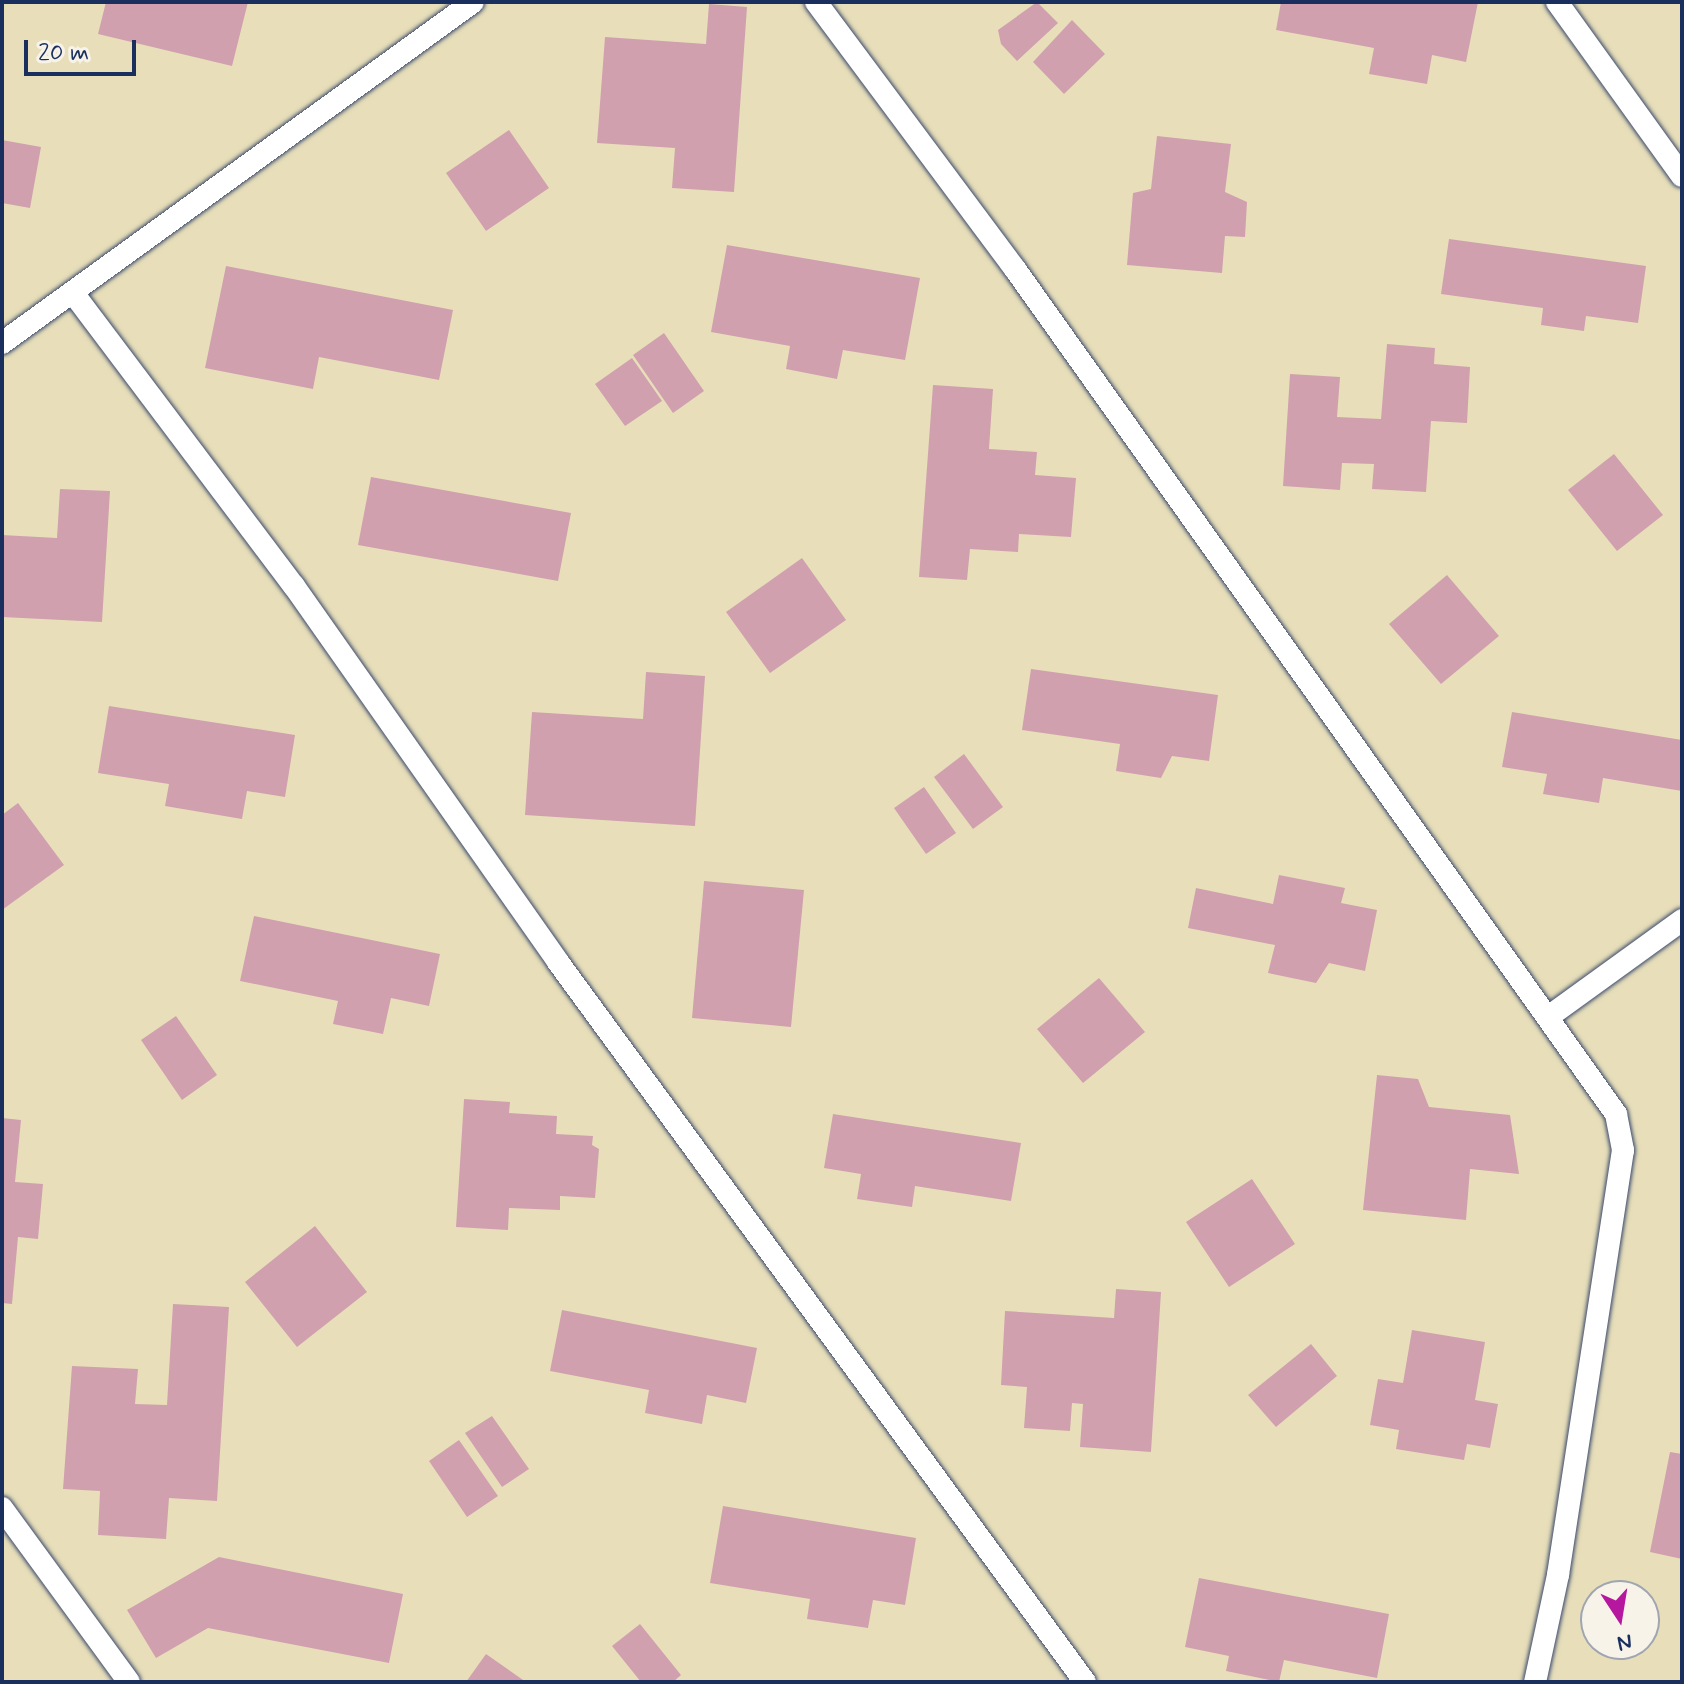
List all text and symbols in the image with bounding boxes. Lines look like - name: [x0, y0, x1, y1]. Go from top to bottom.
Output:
- scale bar: [28, 24, 140, 74]
- text: 20 m: [38, 38, 89, 69]
- north arrow: [1580, 1580, 1660, 1660]
- text: N: [1614, 1626, 1635, 1657]

